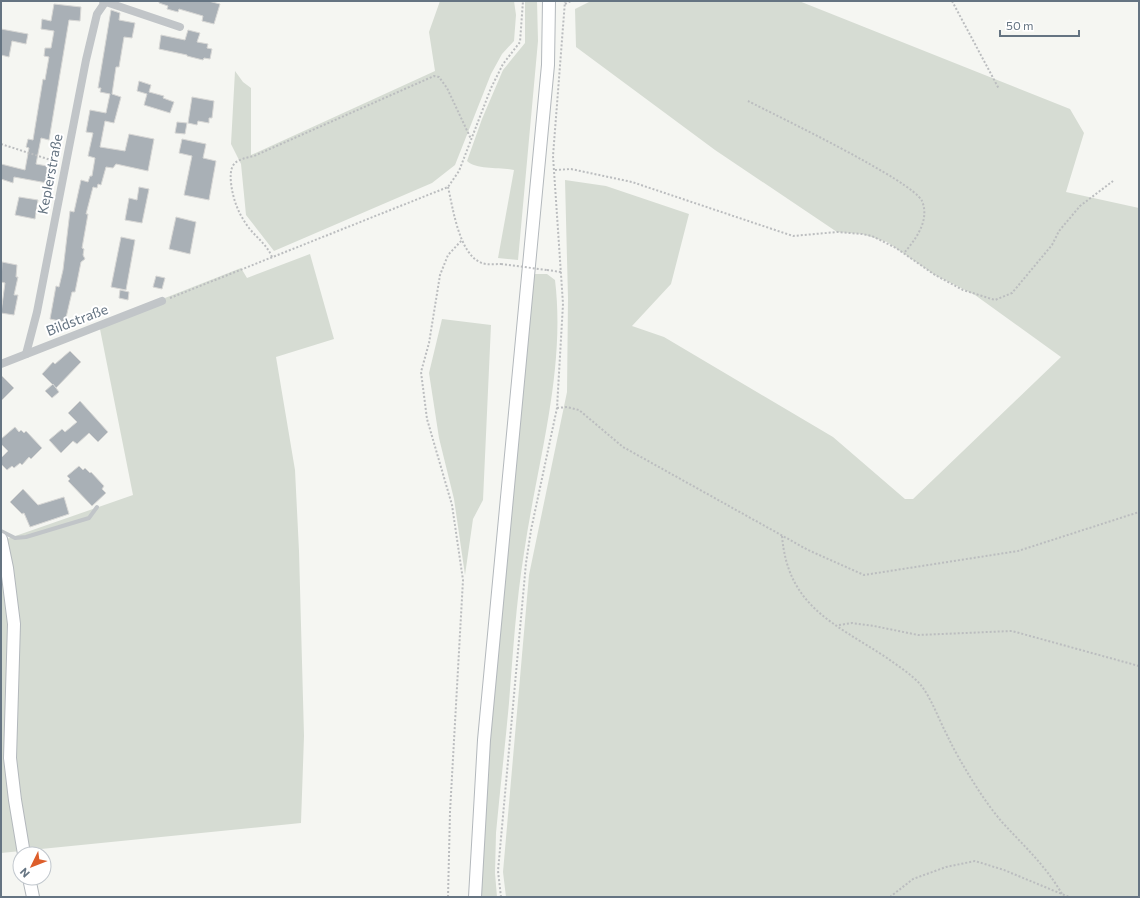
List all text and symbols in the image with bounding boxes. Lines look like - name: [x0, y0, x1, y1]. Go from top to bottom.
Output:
- scale bar: [1000, 12, 1079, 38]
- text: 50 m: [1006, 18, 1034, 32]
- street label: Keplerstraße: [33, 132, 66, 216]
- street label: Bildstraße: [43, 300, 110, 339]
- north arrow: [12, 846, 52, 886]
- text: N: [17, 866, 32, 881]

